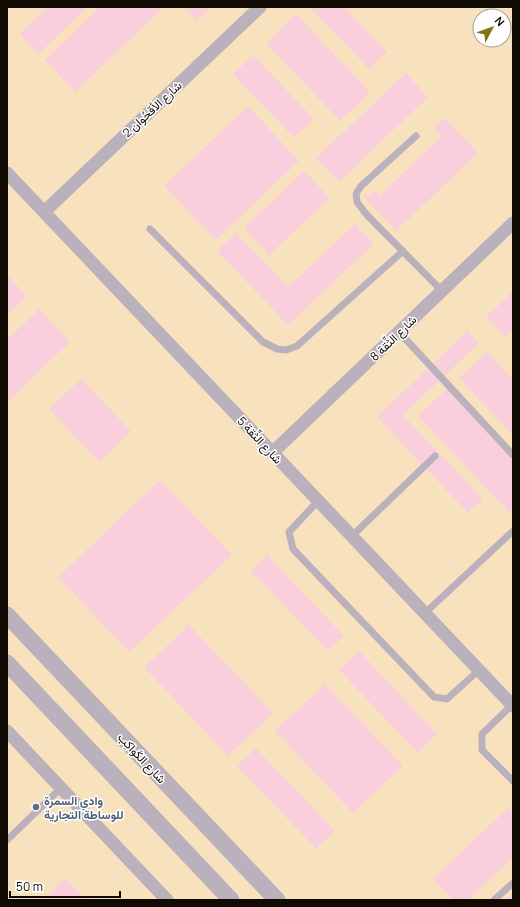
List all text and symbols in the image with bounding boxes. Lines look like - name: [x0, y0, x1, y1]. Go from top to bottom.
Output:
- north arrow: [472, 8, 512, 48]
- text: N: [492, 13, 508, 29]
- street label: شارع الأقحُوان 2: [119, 77, 186, 142]
- street label: شارع الثِّقة 8: [366, 311, 421, 365]
- street label: شارع الثِّقة 5: [233, 413, 286, 468]
- street label: شارع الكَواكِب: [113, 729, 170, 788]
- place label: وادي السمرة للوساطة التجارية: [44, 792, 124, 823]
- marker: وادي السمرة للوساطة التجارية: [31, 802, 41, 812]
- scale bar: [10, 873, 120, 899]
- text: 50 m: [16, 878, 43, 895]

